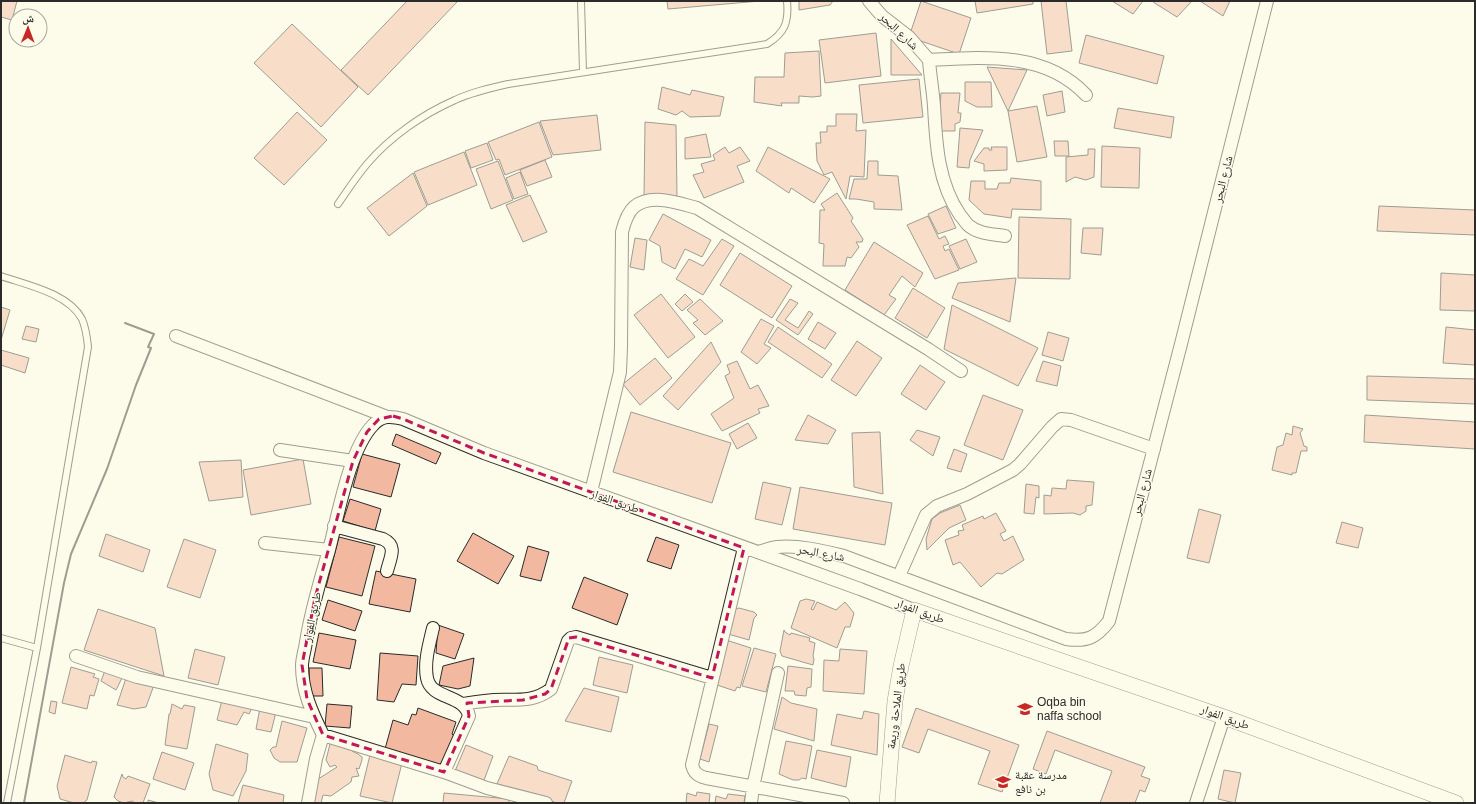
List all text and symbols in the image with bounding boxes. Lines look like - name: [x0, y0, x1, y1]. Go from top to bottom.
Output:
- north arrow: [8, 8, 48, 48]
- street label: شارع البحر: [875, 9, 921, 53]
- text: ش: [22, 12, 34, 26]
- street label: شارع البحر: [1210, 154, 1237, 205]
- street label: شارع البحر: [1129, 467, 1156, 518]
- street label: طريق الفوار: [588, 486, 641, 516]
- street label: شارع البحر: [795, 542, 846, 565]
- street label: طريق الفوار: [300, 590, 324, 644]
- street label: طريق الفوار: [893, 595, 946, 627]
- street label: طريق الملاحة وريمة: [884, 662, 908, 750]
- place label: Oqba bin naffa school: [1037, 695, 1102, 723]
- school or university icon: Oqba bin naffa school: [1016, 700, 1034, 718]
- street label: طريق الفوار: [1198, 701, 1251, 733]
- place label: مدرسة عقبة بن نافع: [1015, 768, 1067, 796]
- school or university icon: مدرسة عقبة بن نافع: [994, 773, 1012, 791]

